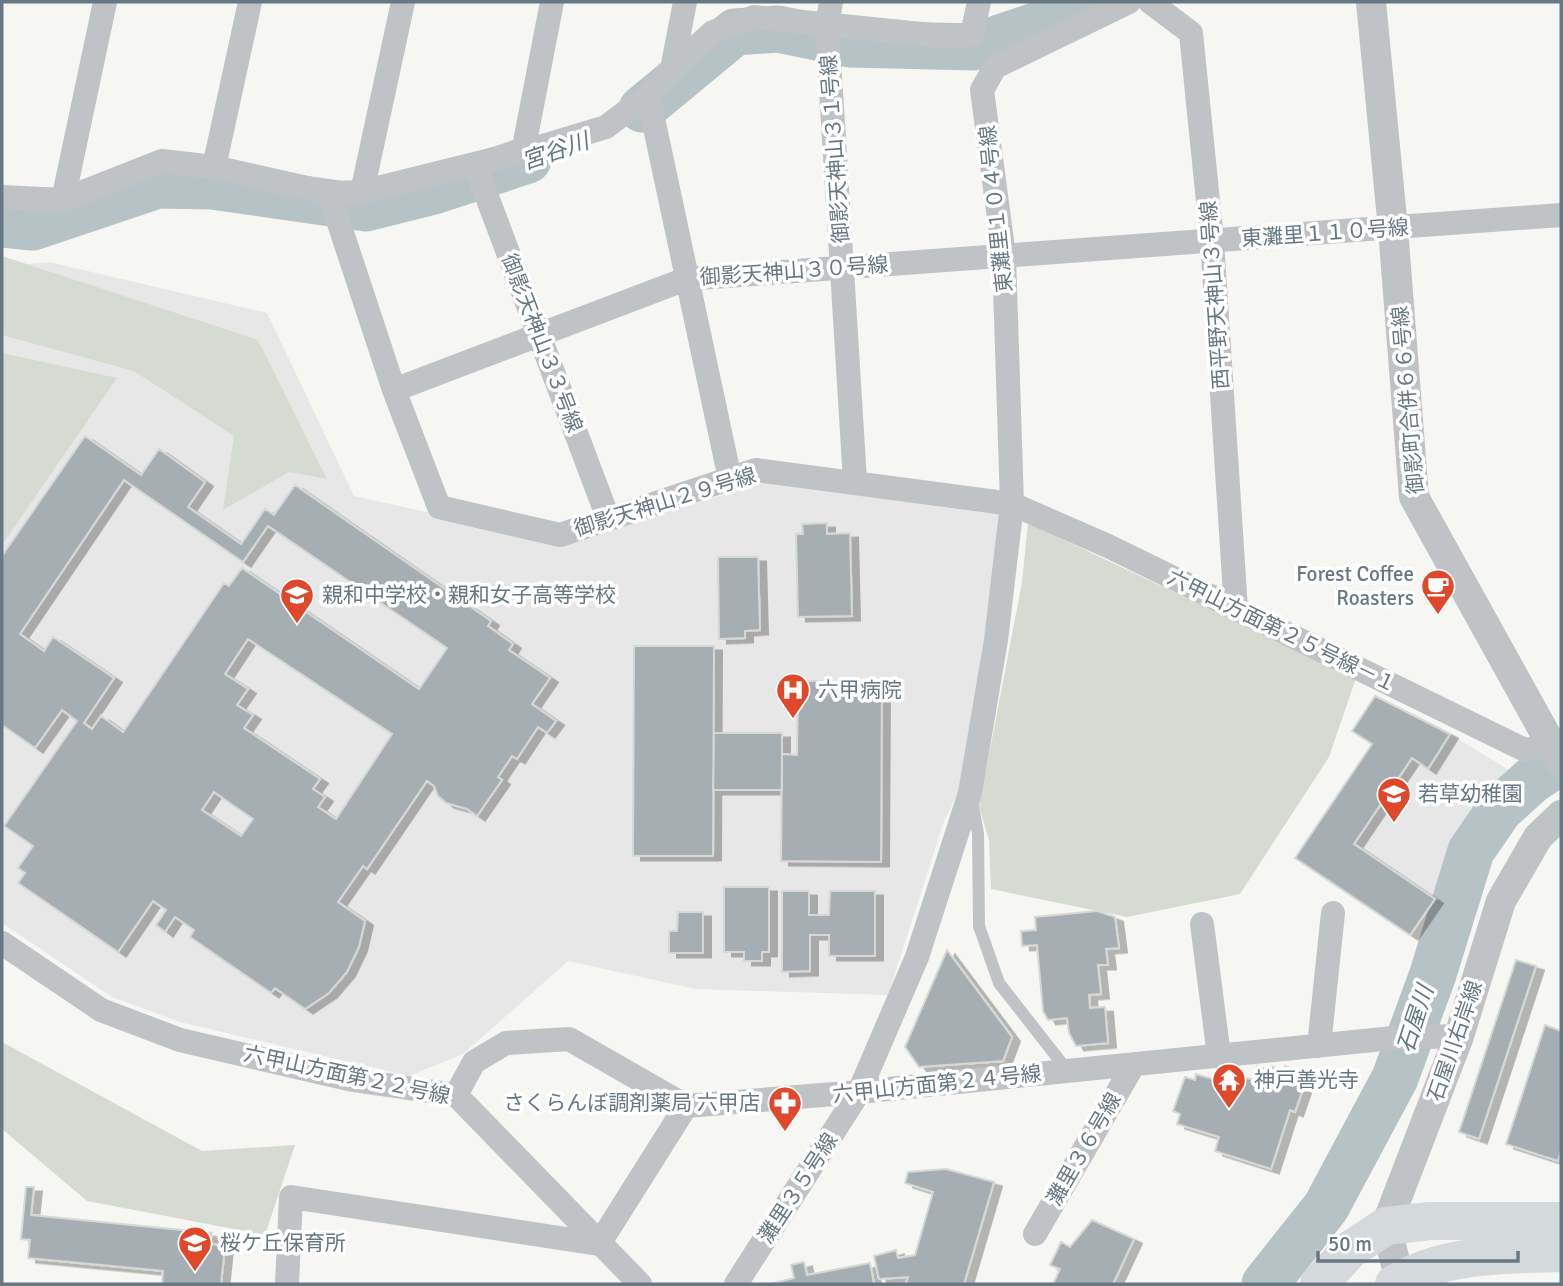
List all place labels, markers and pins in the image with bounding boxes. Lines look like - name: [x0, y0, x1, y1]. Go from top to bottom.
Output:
- place label: Forest Coffee Roasters: [1296, 561, 1414, 611]
- cafe icon: Forest Coffee Roasters: [1419, 567, 1457, 616]
- school or university icon: 親和中学校・親和女子高等学校: [278, 576, 316, 625]
- place label: 親和中学校・親和女子高等学校: [322, 582, 616, 608]
- hospital icon: 六甲病院: [774, 671, 812, 720]
- place label: 六甲病院: [818, 677, 902, 703]
- school or university icon: 若草幼稚園: [1375, 775, 1413, 824]
- place label: 若草幼稚園: [1418, 781, 1523, 807]
- temple icon: 神戸善光寺: [1210, 1061, 1248, 1110]
- place label: 神戸善光寺: [1254, 1067, 1359, 1093]
- pharmacy icon: さくらんぼ調剤薬局 六甲店: [766, 1084, 804, 1133]
- place label: さくらんぼ調剤薬局 六甲店: [503, 1090, 760, 1116]
- school or university icon: 桜ケ丘保育所: [176, 1224, 214, 1273]
- place label: 桜ケ丘保育所: [220, 1230, 346, 1256]

